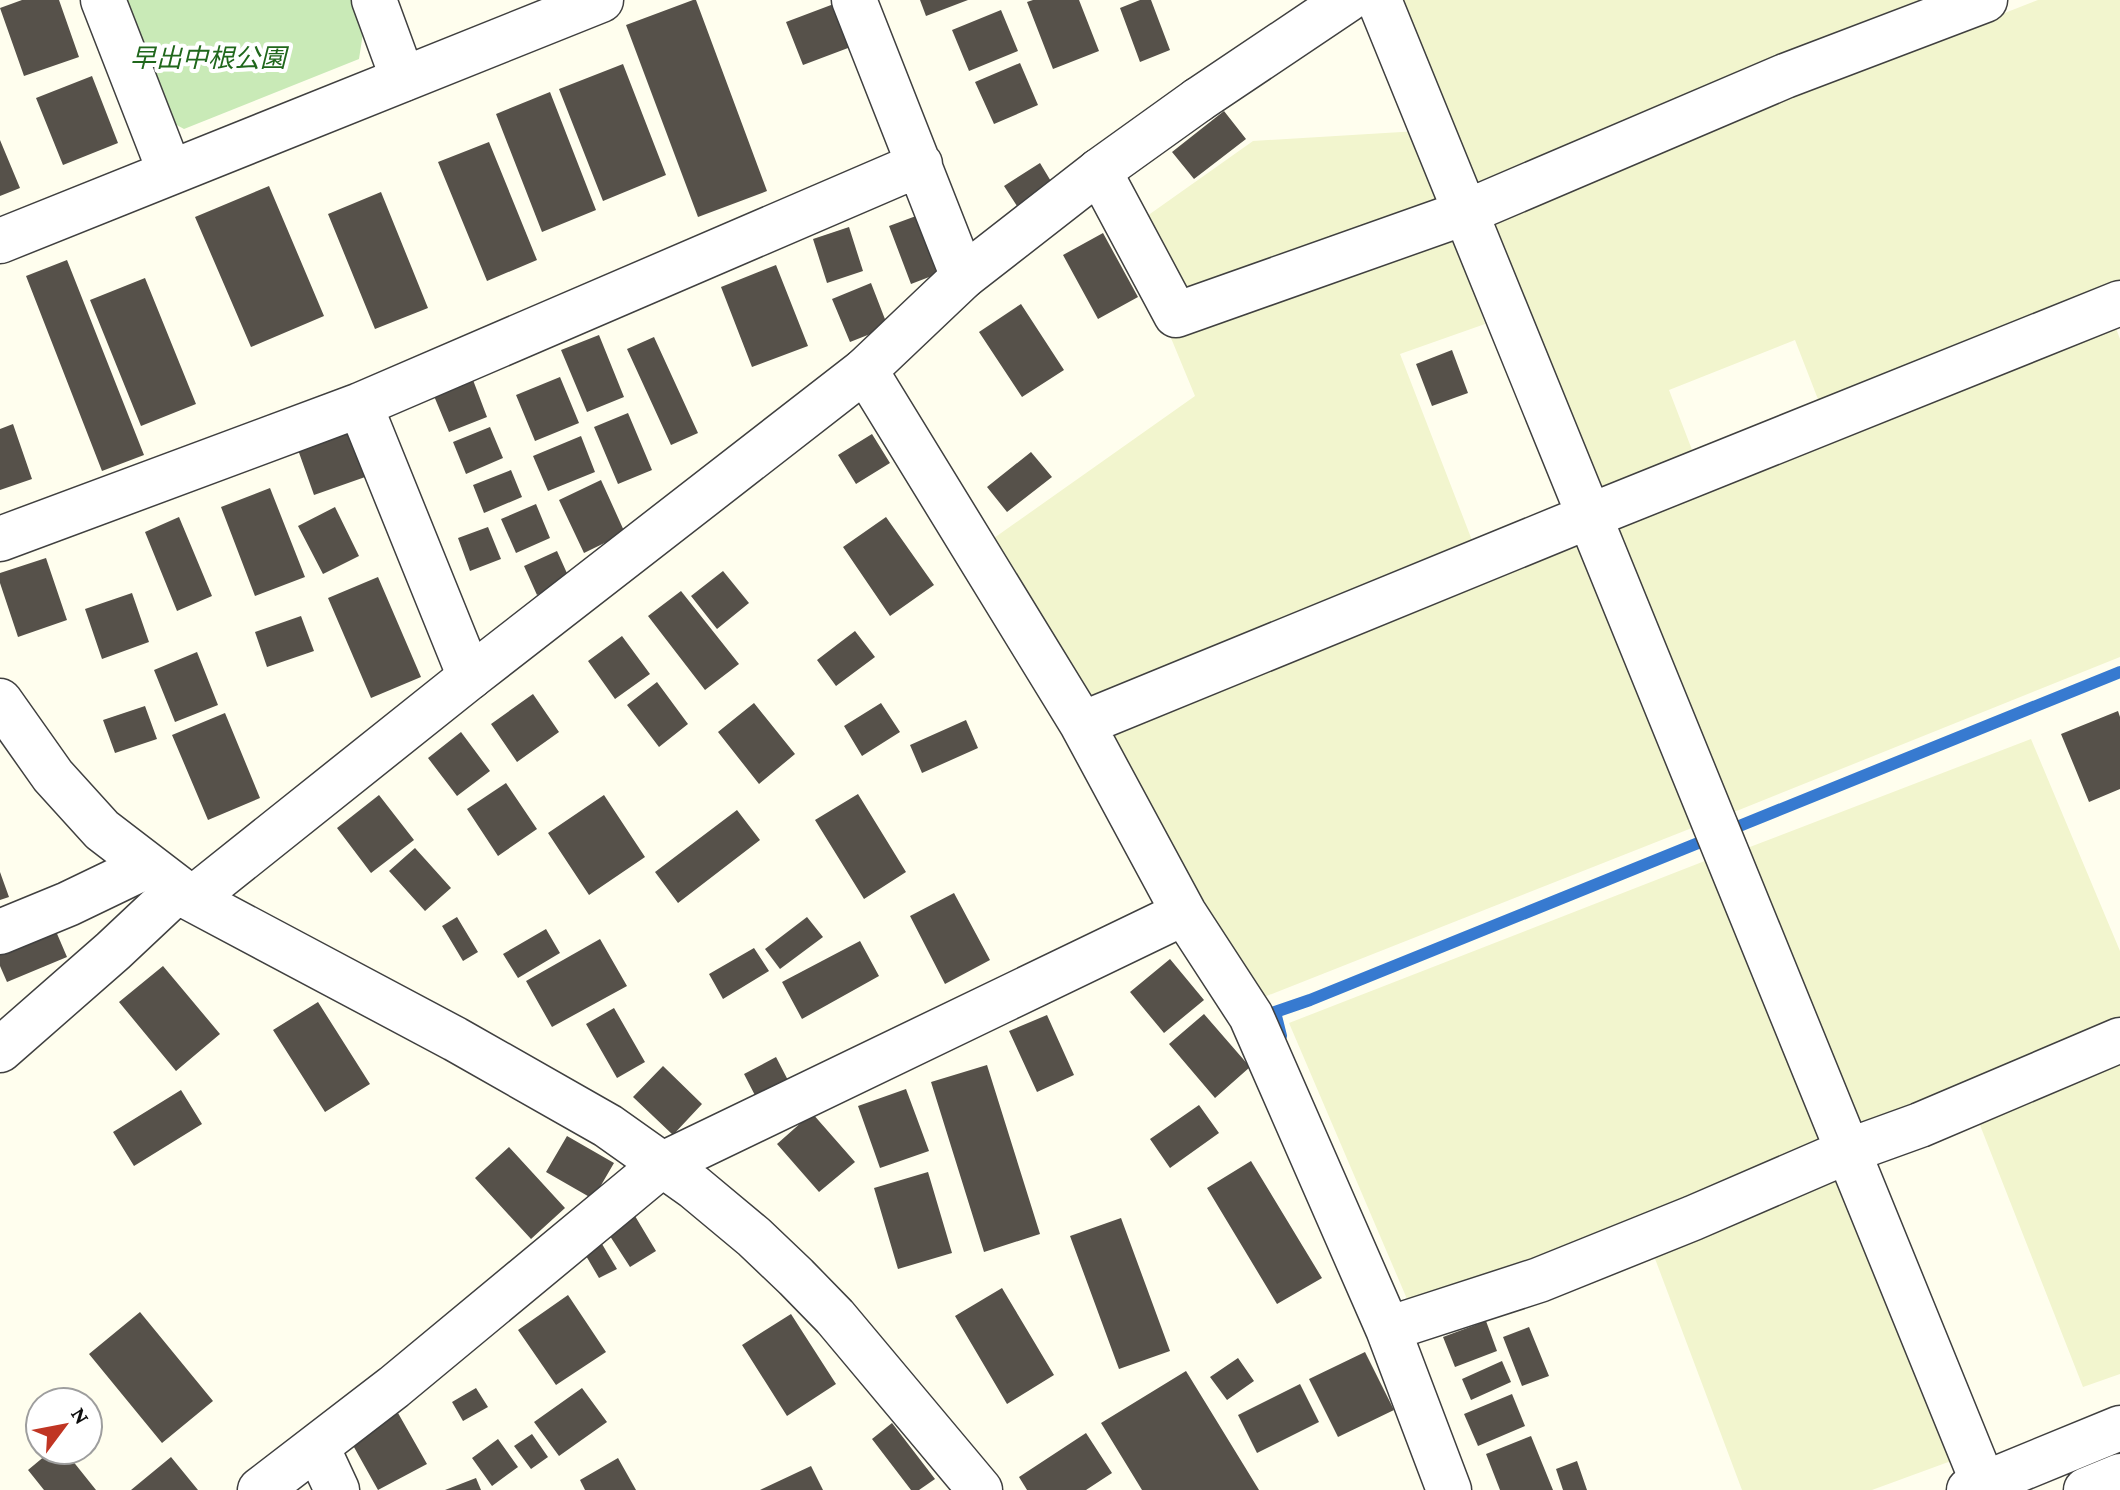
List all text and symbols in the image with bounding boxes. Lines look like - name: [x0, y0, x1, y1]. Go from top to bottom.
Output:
- park label: 早出中根公園: [130, 44, 290, 73]
- north arrow: [24, 1386, 104, 1466]
- text: N: [66, 1403, 95, 1429]

